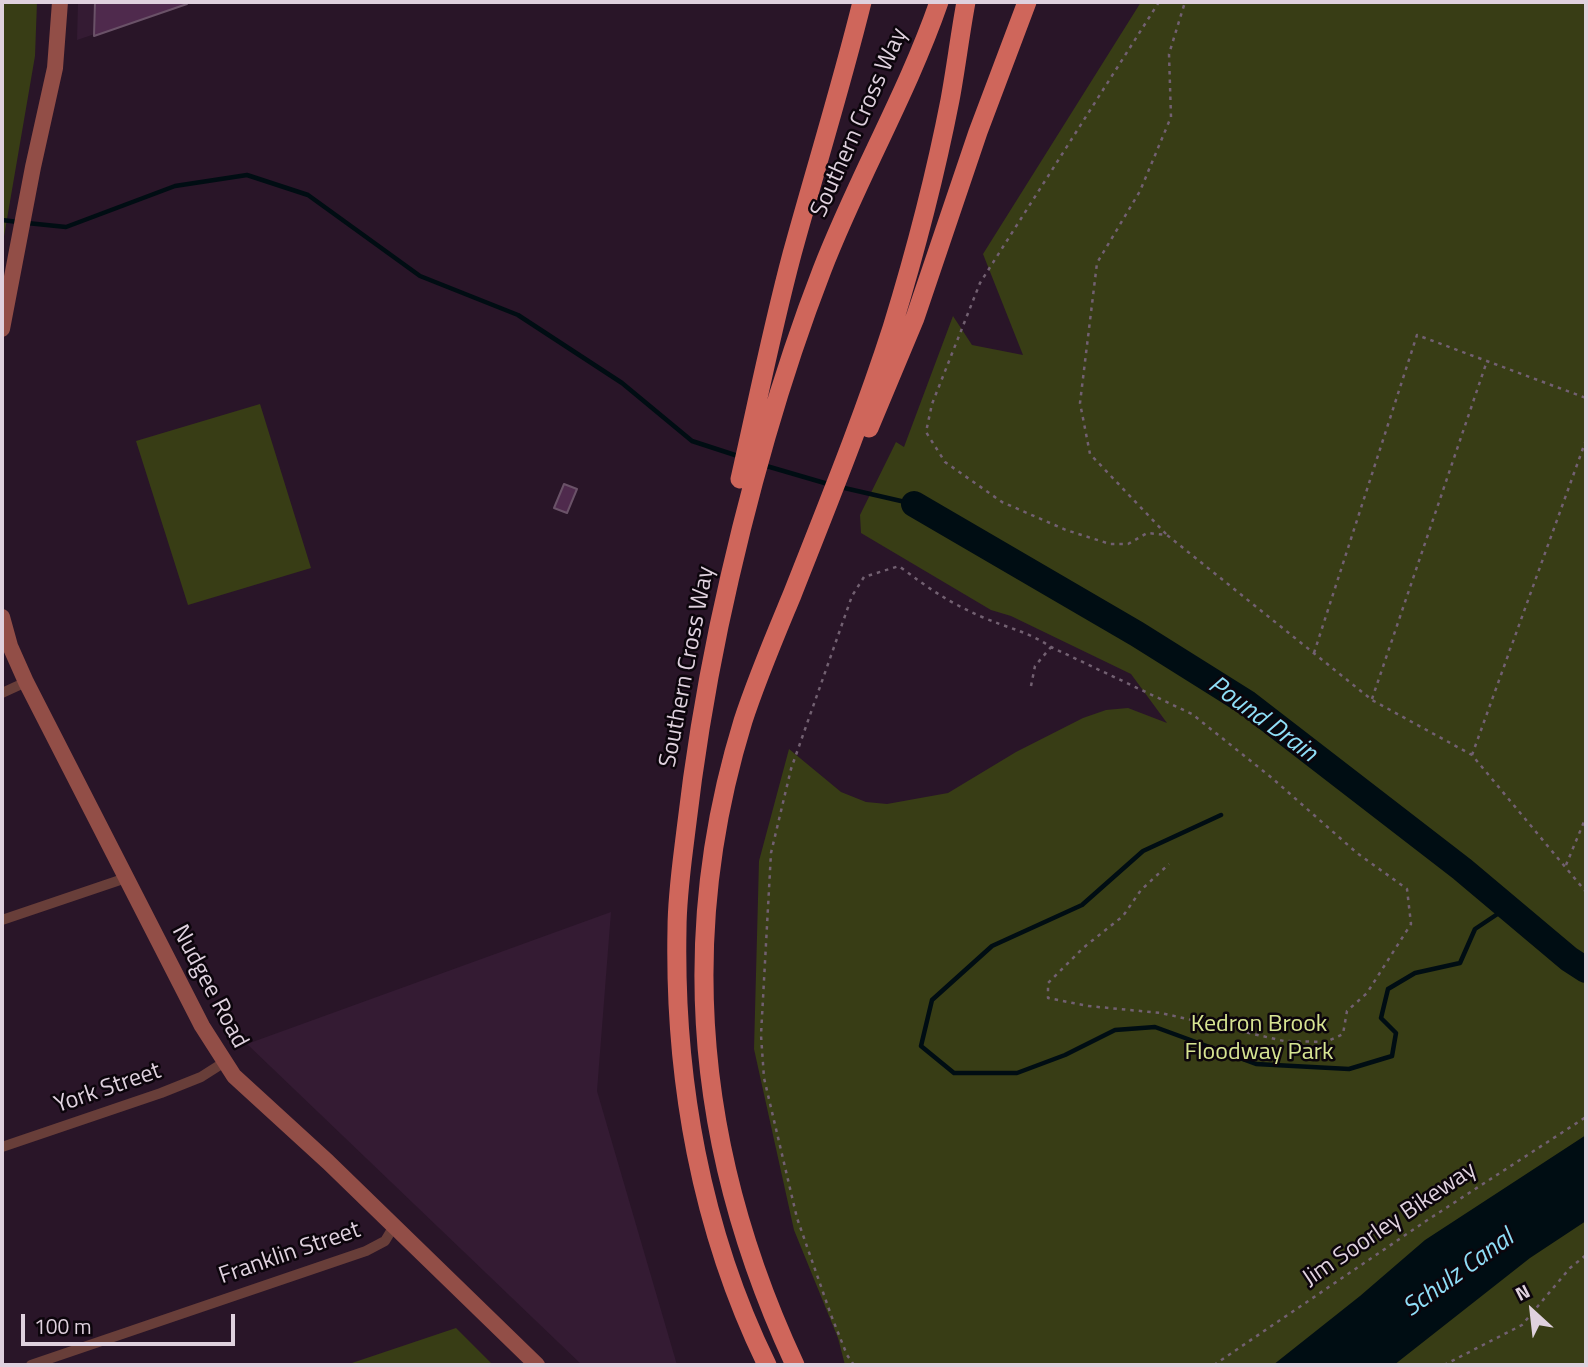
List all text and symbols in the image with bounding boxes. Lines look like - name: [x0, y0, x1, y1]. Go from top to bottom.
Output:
- street label: Southern Cross Way: [805, 24, 915, 222]
- street label: Southern Cross Way: [654, 564, 722, 770]
- water label: Pound Drain: [1202, 670, 1322, 770]
- street label: Nudgee Road: [164, 920, 254, 1054]
- park label: Kedron Brook Floodway Park: [1184, 1011, 1334, 1067]
- street label: York Street: [51, 1057, 165, 1121]
- street label: Jim Soorley Bikeway: [1298, 1156, 1482, 1294]
- street label: Franklin Street: [215, 1216, 365, 1292]
- water label: Schulz Canal: [1398, 1223, 1520, 1325]
- north arrow: [1497, 1276, 1567, 1346]
- text: N: [1510, 1276, 1535, 1308]
- scale bar: [24, 1300, 238, 1344]
- text: 100 m: [34, 1310, 91, 1342]

